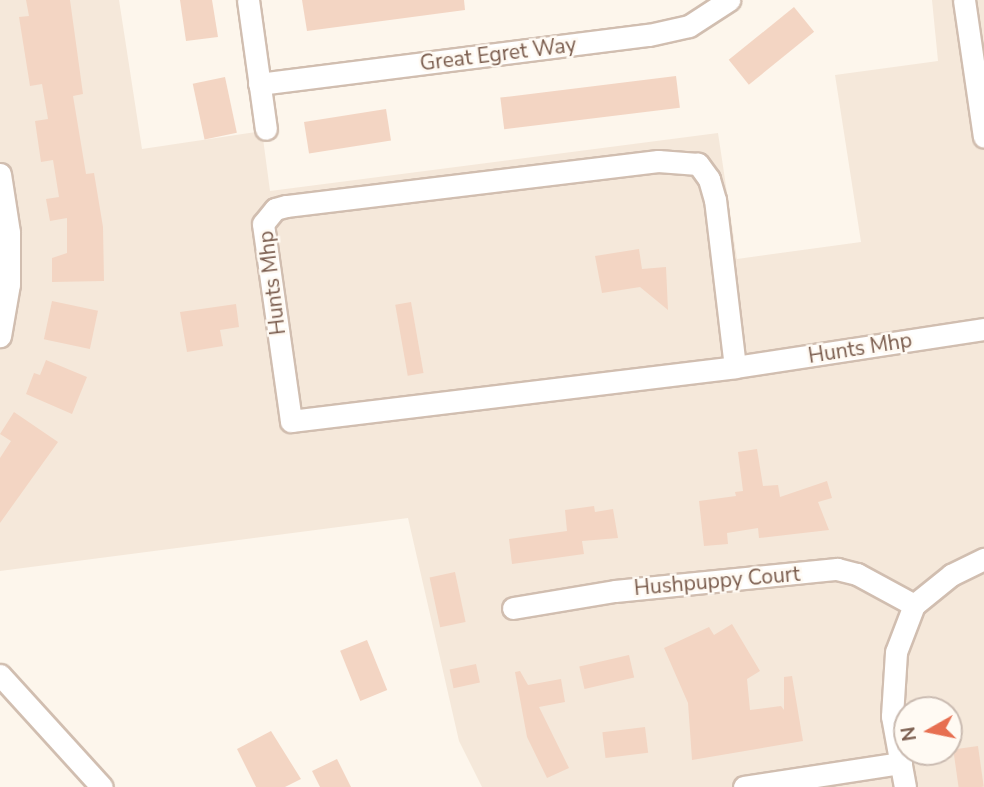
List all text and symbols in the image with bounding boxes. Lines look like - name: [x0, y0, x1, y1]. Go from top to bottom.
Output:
- street label: Great Egret Way: [418, 32, 578, 76]
- street label: Hunts Mhp: [253, 230, 291, 336]
- street label: Hunts Mhp: [806, 327, 914, 369]
- street label: Hushpuppy Court: [633, 561, 801, 601]
- north arrow: [893, 696, 963, 766]
- text: N: [895, 725, 923, 743]

